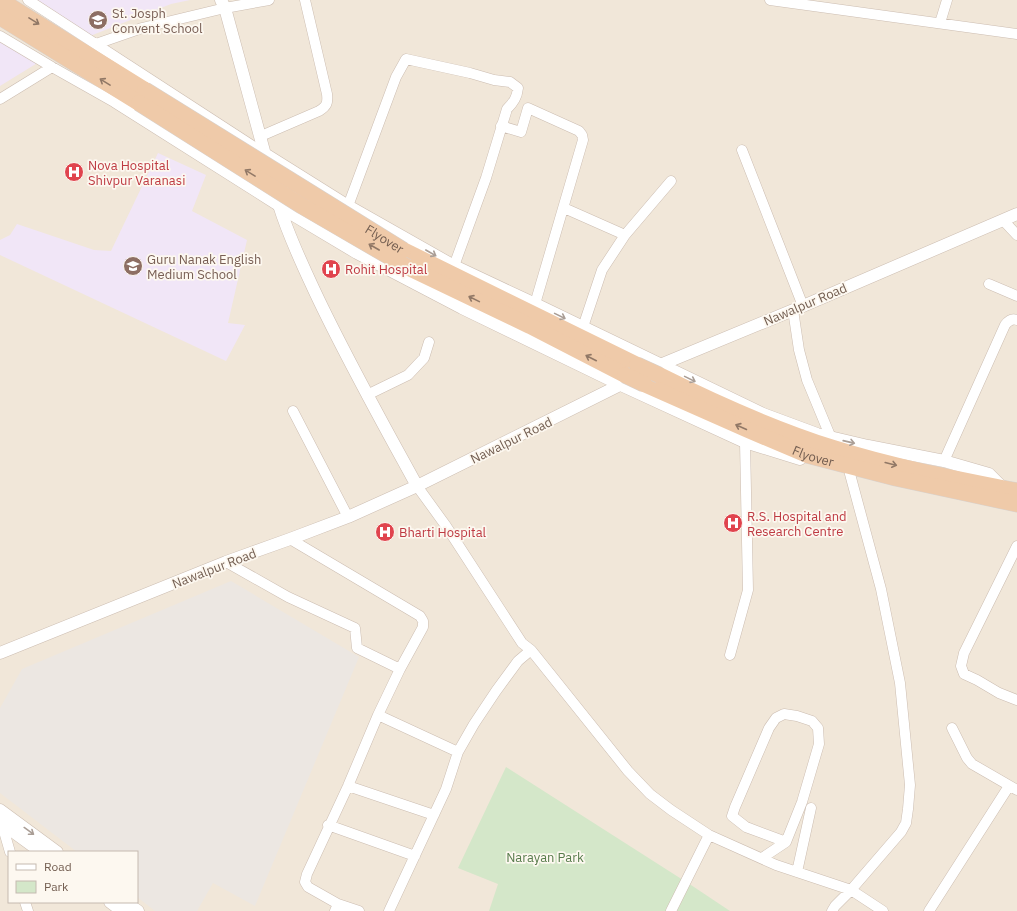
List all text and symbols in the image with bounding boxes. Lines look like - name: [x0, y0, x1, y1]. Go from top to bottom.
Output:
- place label: St. Josph Convent School: [112, 5, 203, 37]
- school or university icon: St. Josph Convent School: [87, 9, 109, 31]
- one-way arrow: [28, 17, 40, 25]
- one-way arrow: [99, 78, 111, 86]
- place label: Nova Hospital Shivpur Varanasi: [88, 157, 185, 189]
- hospital icon: Nova Hospital Shivpur Varanasi: [63, 161, 85, 183]
- one-way arrow: [245, 169, 256, 177]
- street label: Flyover: [362, 221, 407, 258]
- one-way arrow: [368, 243, 380, 251]
- one-way arrow: [425, 250, 437, 258]
- place label: Guru Nanak English Medium School: [147, 251, 261, 283]
- school or university icon: Guru Nanak English Medium School: [122, 255, 144, 277]
- hospital icon: Rohit Hospital: [320, 258, 342, 280]
- place label: Rohit Hospital: [345, 261, 428, 278]
- street label: Nawalpur Road: [761, 279, 850, 330]
- one-way arrow: [469, 295, 481, 302]
- one-way arrow: [554, 313, 566, 320]
- one-way arrow: [585, 353, 597, 361]
- one-way arrow: [683, 376, 695, 383]
- street label: Nawalpur Road: [467, 413, 555, 468]
- one-way arrow: [736, 423, 748, 430]
- one-way arrow: [842, 438, 855, 446]
- street label: Flyover: [790, 442, 836, 471]
- one-way arrow: [884, 461, 897, 468]
- place label: R.S. Hospital and Research Centre: [747, 508, 847, 540]
- hospital icon: R.S. Hospital and Research Centre: [722, 512, 744, 534]
- hospital icon: Bharti Hospital: [374, 521, 396, 543]
- place label: Bharti Hospital: [399, 524, 487, 541]
- street label: Nawalpur Road: [170, 545, 259, 592]
- one-way arrow: [23, 827, 34, 835]
- park label: Narayan Park: [506, 849, 584, 866]
- legend: [8, 851, 138, 903]
- text: Road: [44, 859, 72, 874]
- text: Park: [44, 879, 69, 894]

